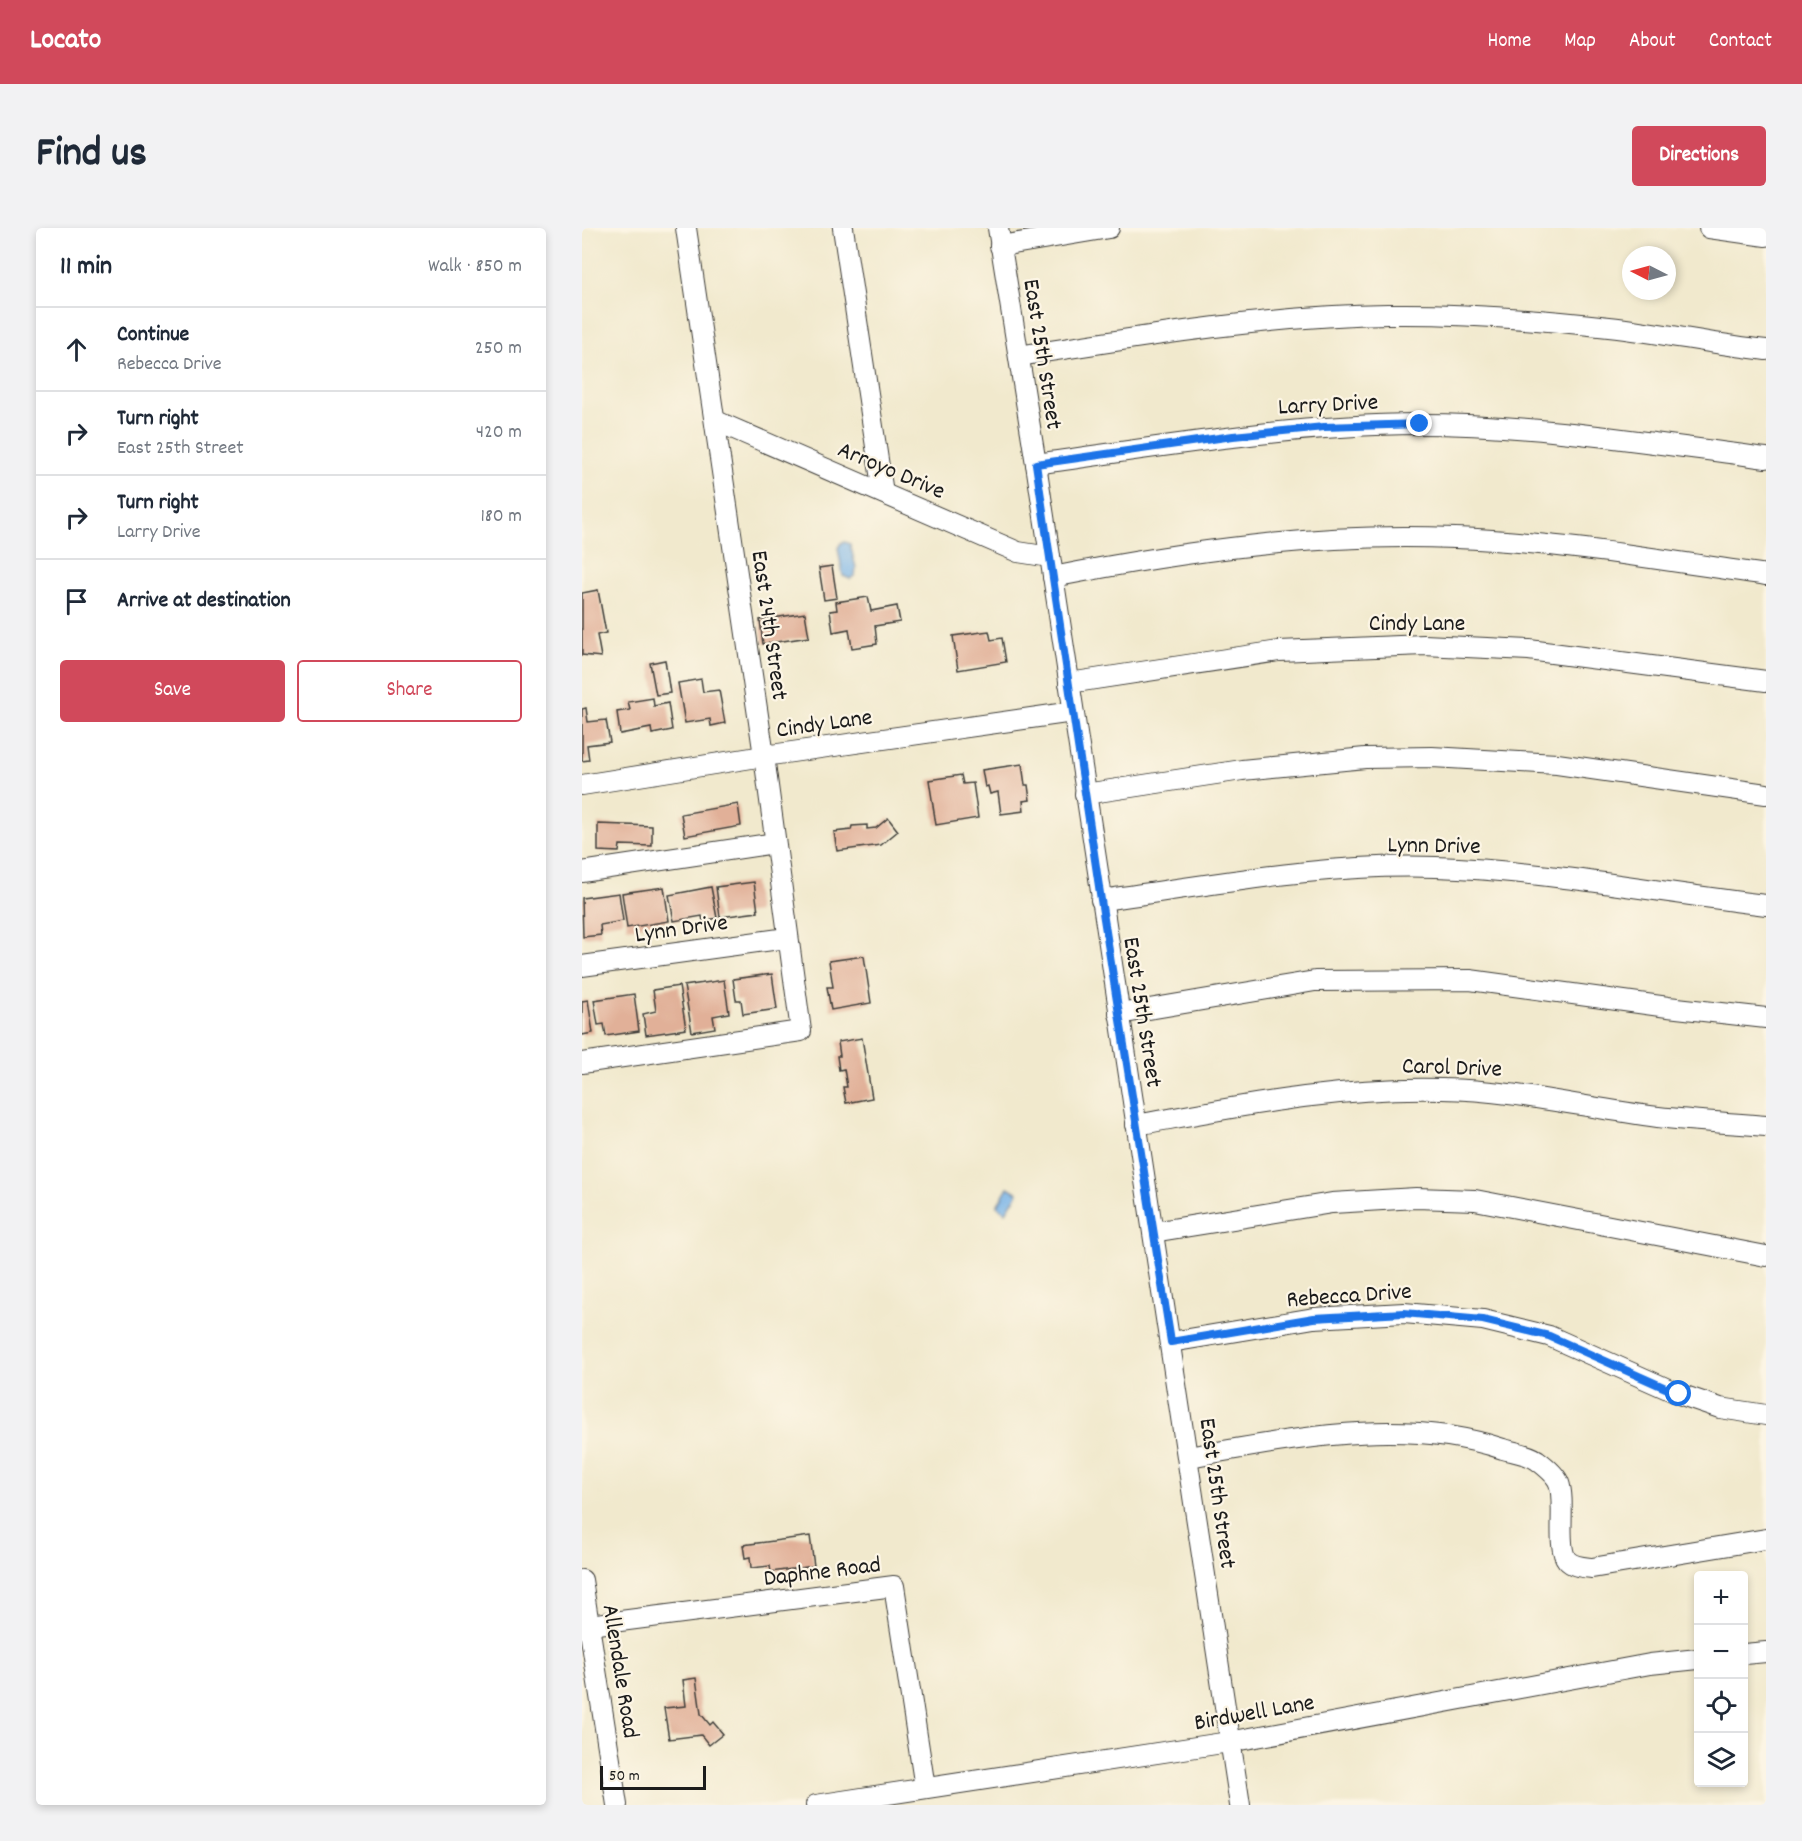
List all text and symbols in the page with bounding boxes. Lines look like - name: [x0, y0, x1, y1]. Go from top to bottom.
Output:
- text: Locato: [30, 22, 101, 62]
- text: Home: [1487, 27, 1531, 57]
- text: Map: [1564, 27, 1596, 57]
- text: About: [1629, 27, 1676, 57]
- text: Contact: [1709, 27, 1772, 57]
- text: Find us: [36, 126, 147, 186]
- button: Directions: [1632, 126, 1766, 186]
- north arrow: [1622, 246, 1676, 300]
- text: 11 min: [60, 249, 112, 286]
- text: Walk · 850 m: [428, 253, 522, 281]
- street label: East 25th Street: [1012, 277, 1070, 432]
- text: Continue: [117, 320, 189, 351]
- icon: ahead: [60, 333, 93, 366]
- text: 250 m: [475, 335, 522, 363]
- text: Rebecca Drive: [117, 351, 222, 379]
- street label: Larry Drive: [1277, 386, 1379, 426]
- text: Turn right: [117, 404, 199, 435]
- route end: [1406, 410, 1432, 436]
- icon: right: [60, 417, 93, 450]
- text: 420 m: [476, 419, 522, 447]
- street label: Arroyo Drive: [832, 434, 950, 510]
- text: East 25th Street: [117, 435, 244, 463]
- text: Turn right: [117, 488, 199, 519]
- icon: right: [60, 501, 93, 534]
- text: 180 m: [480, 503, 522, 531]
- text: Larry Drive: [117, 519, 201, 547]
- street label: East 24th Street: [741, 548, 795, 703]
- icon: arrive: [60, 585, 93, 618]
- text: Arrive at destination: [117, 586, 291, 617]
- street label: Cindy Lane: [1369, 608, 1465, 642]
- button: Save: [60, 660, 285, 722]
- button: Share: [297, 660, 522, 722]
- street label: Cindy Lane: [774, 701, 875, 749]
- street label: Lynn Drive: [1387, 829, 1481, 865]
- street label: Lynn Drive: [633, 907, 730, 953]
- street label: East 25th Street: [1112, 935, 1170, 1090]
- street label: Carol Drive: [1401, 1050, 1503, 1088]
- street label: Rebecca Drive: [1285, 1276, 1413, 1318]
- route start: [1665, 1380, 1691, 1406]
- street label: East 25th Street: [1189, 1416, 1243, 1571]
- street label: Daphne Road: [762, 1549, 883, 1597]
- map controls: [1694, 1571, 1748, 1787]
- button: +: [1694, 1571, 1748, 1625]
- street label: Allendale Road: [592, 1602, 646, 1741]
- button: −: [1694, 1625, 1748, 1679]
- button: locate: [1694, 1679, 1748, 1733]
- street label: Birdwell Lane: [1192, 1687, 1317, 1741]
- button: layers: [1694, 1733, 1748, 1787]
- scale bar: [600, 1763, 706, 1790]
- text: 50 m: [609, 1765, 640, 1788]

